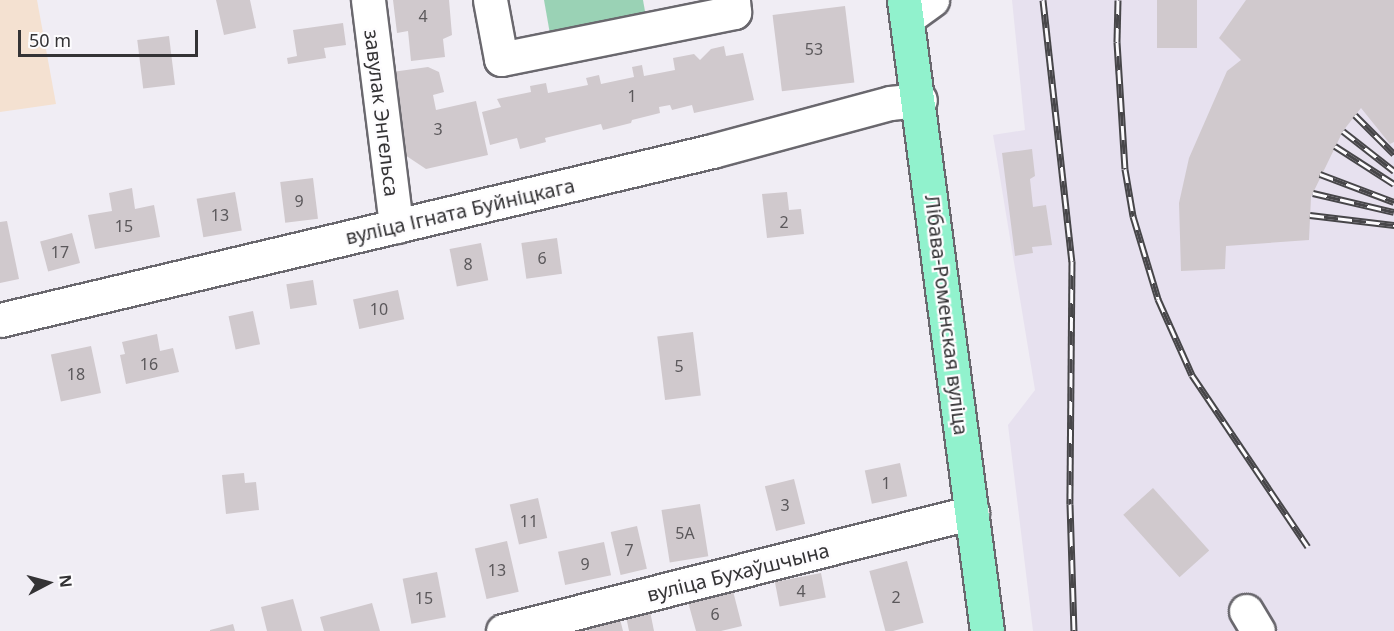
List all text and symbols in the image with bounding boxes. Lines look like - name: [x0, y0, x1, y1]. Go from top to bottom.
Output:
- house number: 4: [418, 6, 428, 26]
- scale bar: [21, 18, 201, 56]
- text: 50 m: [29, 28, 71, 52]
- street label: завулак Энгельса: [360, 28, 404, 198]
- house number: 53: [805, 39, 823, 59]
- house number: 1: [627, 86, 637, 106]
- house number: 3: [433, 119, 443, 139]
- street label: вуліца Ігната Буйніцкага: [343, 173, 577, 249]
- house number: 9: [294, 191, 304, 211]
- street label: Лібава-Роменская вуліца: [920, 193, 974, 437]
- house number: 13: [211, 205, 229, 225]
- house number: 2: [779, 212, 789, 232]
- house number: 15: [115, 216, 133, 236]
- house number: 17: [51, 242, 69, 262]
- house number: 6: [537, 248, 547, 268]
- house number: 8: [463, 254, 473, 274]
- house number: 10: [370, 299, 388, 319]
- house number: 16: [140, 354, 158, 374]
- house number: 5: [674, 356, 684, 376]
- house number: 18: [67, 364, 85, 384]
- house number: 1: [881, 473, 891, 493]
- house number: 3: [780, 495, 790, 515]
- house number: 11: [520, 511, 538, 531]
- house number: 5А: [675, 523, 695, 543]
- street label: вуліца Бухаўшчына: [644, 538, 832, 606]
- house number: 7: [624, 540, 634, 560]
- north arrow: [18, 553, 78, 613]
- house number: 9: [580, 554, 590, 574]
- house number: 13: [488, 560, 506, 580]
- text: N: [54, 573, 78, 589]
- house number: 4: [796, 581, 806, 601]
- house number: 2: [891, 587, 901, 607]
- house number: 15: [415, 588, 433, 608]
- house number: 6: [710, 604, 720, 624]

